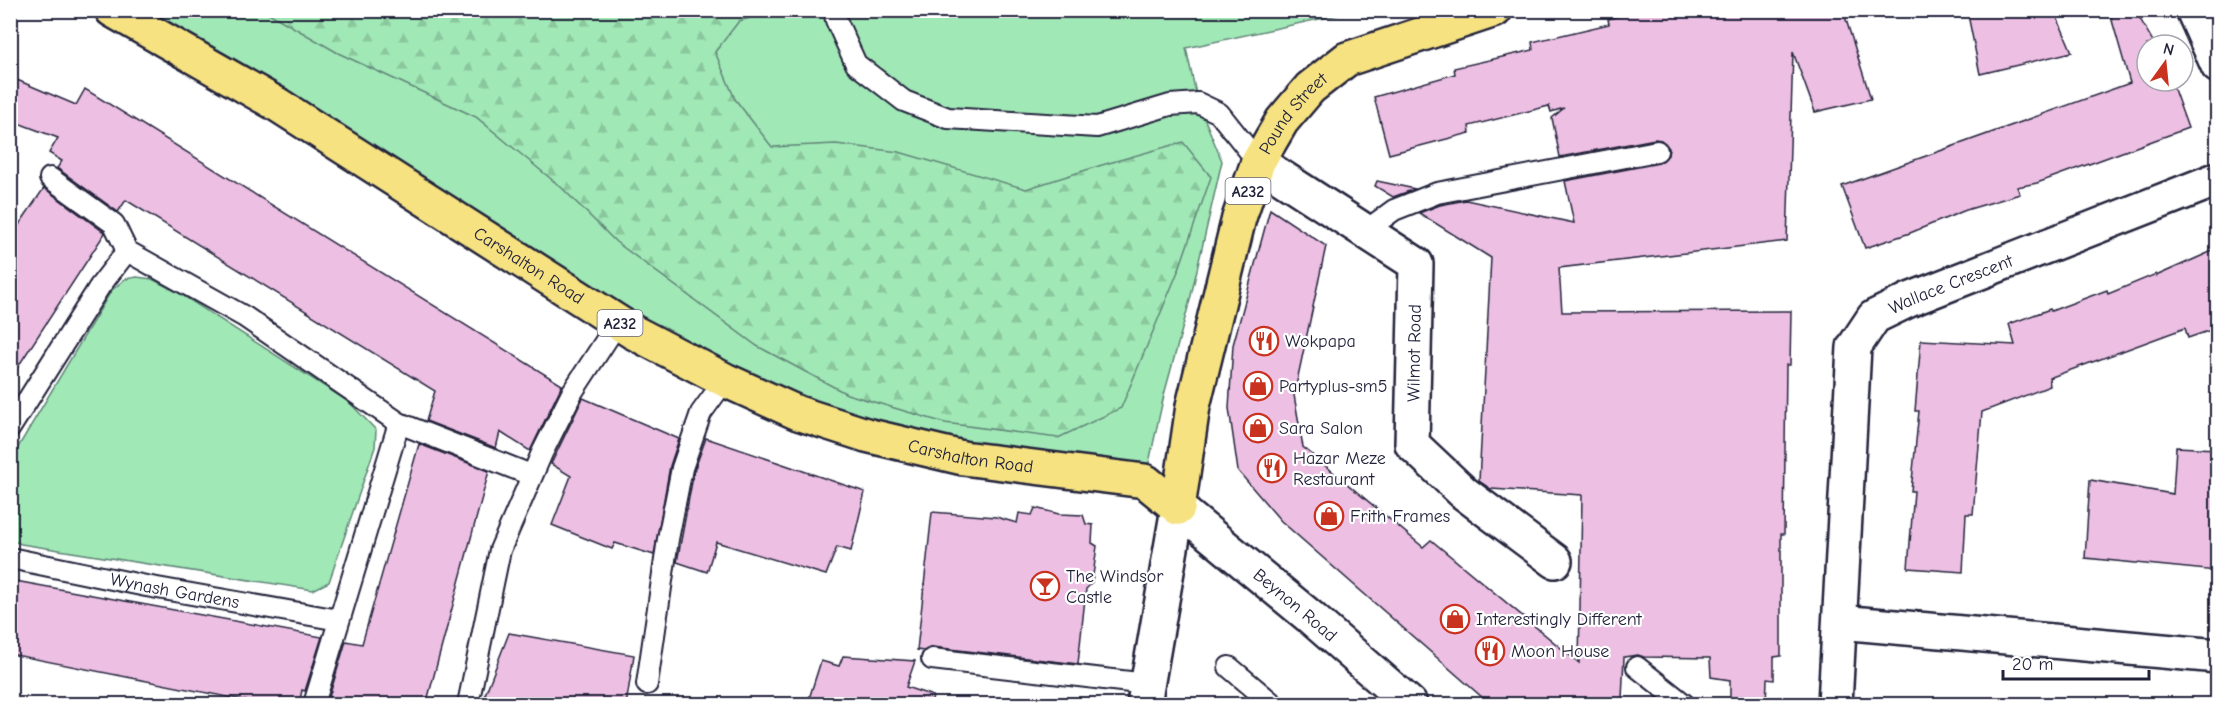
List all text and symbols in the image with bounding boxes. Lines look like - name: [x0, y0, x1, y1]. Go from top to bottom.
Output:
- north arrow: [2135, 33, 2195, 93]
- text: N: [2161, 39, 2176, 60]
- street label: Pound Street: [1255, 68, 1332, 158]
- road number: A232: [1226, 178, 1270, 204]
- street label: Carshalton Road: [469, 223, 588, 309]
- street label: Wallace Crescent: [1885, 250, 2017, 319]
- street label: Wilmot Road: [1403, 304, 1426, 402]
- road number: A232: [598, 310, 642, 336]
- restaurant icon: Wokpapa: [1248, 325, 1280, 357]
- place label: Wokpapa: [1285, 331, 1356, 352]
- shop icon: Partyplus-sm5: [1242, 370, 1274, 402]
- place label: Partyplus-sm5: [1279, 376, 1388, 397]
- shop icon: Sara Salon: [1242, 412, 1274, 444]
- place label: Sara Salon: [1279, 418, 1363, 439]
- street label: Carshalton Road: [906, 435, 1034, 478]
- place label: Hazar Meze Restaurant: [1293, 448, 1386, 490]
- restaurant icon: Hazar Meze Restaurant: [1256, 452, 1288, 484]
- shop icon: Frith Frames: [1313, 500, 1345, 532]
- place label: Frith Frames: [1350, 506, 1450, 527]
- street label: Beynon Road: [1249, 564, 1341, 646]
- place label: The Windsor Castle: [1066, 566, 1164, 608]
- street label: Wynash Gardens: [108, 569, 241, 613]
- bar icon: The Windsor Castle: [1029, 570, 1061, 602]
- shop icon: Interestingly Different: [1439, 603, 1471, 635]
- place label: Interestingly Different: [1476, 609, 1643, 630]
- restaurant icon: Moon House: [1474, 635, 1506, 667]
- place label: Moon House: [1511, 641, 1609, 662]
- scale bar: [2003, 643, 2148, 681]
- text: 20 m: [2012, 654, 2053, 675]

